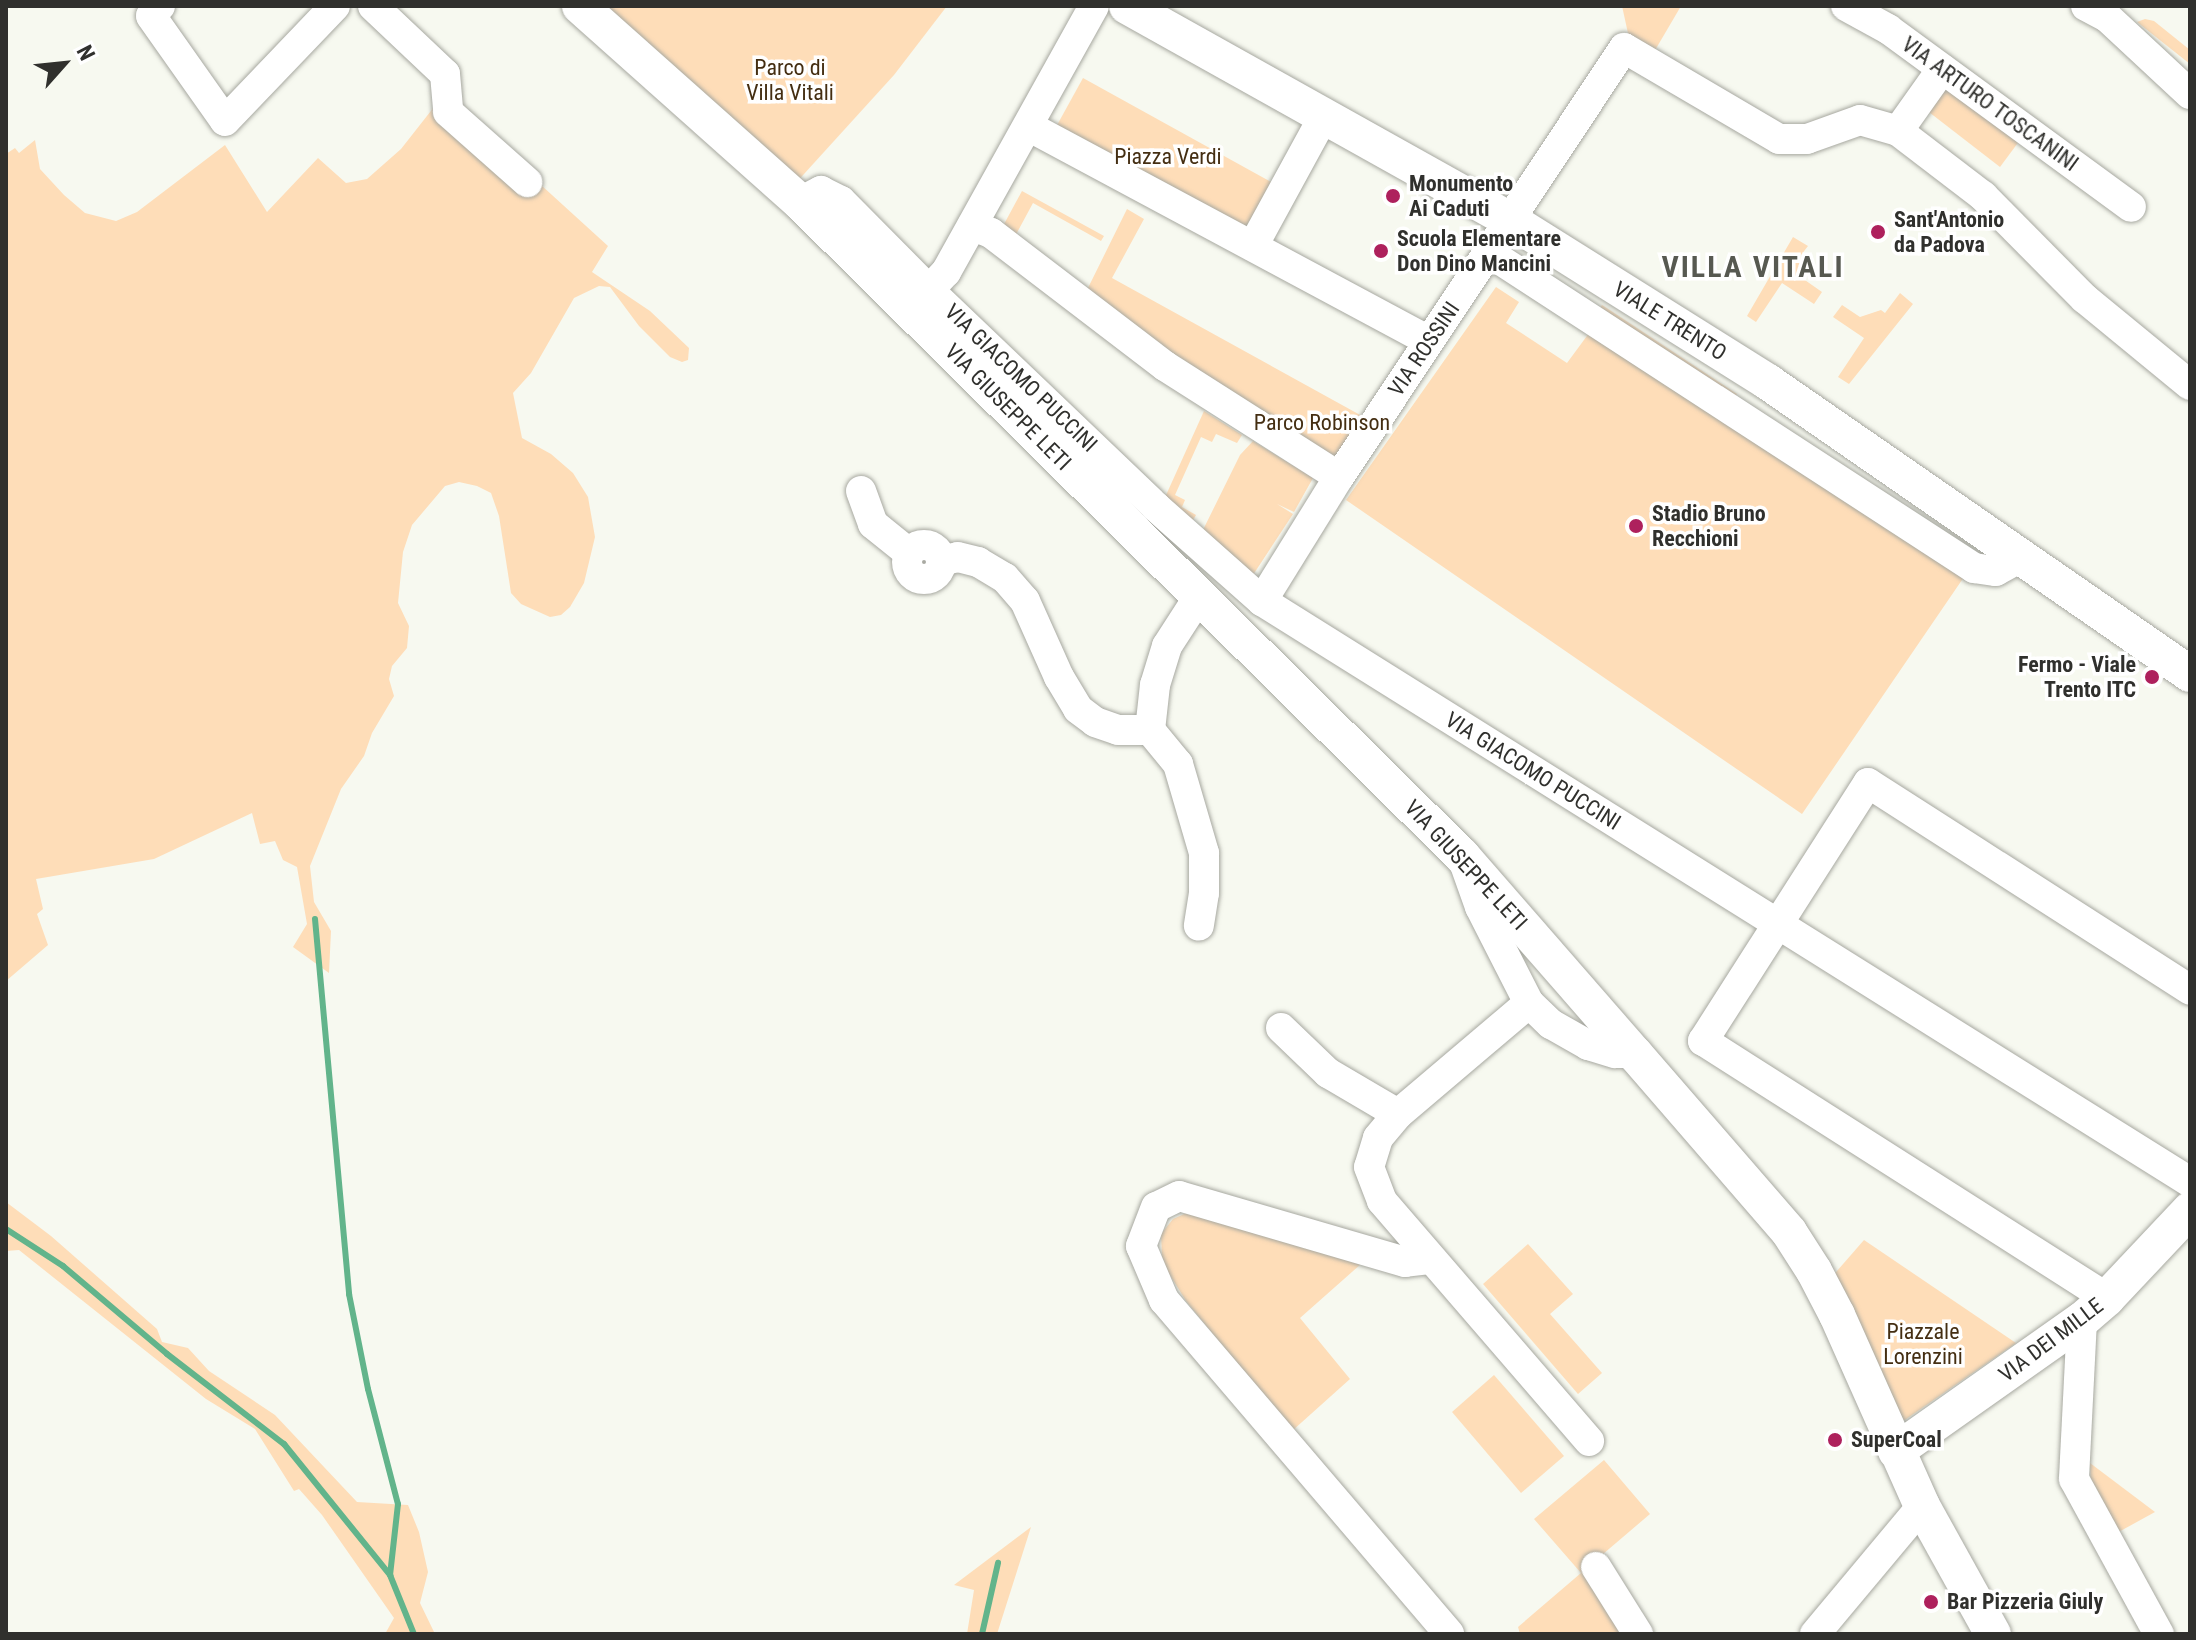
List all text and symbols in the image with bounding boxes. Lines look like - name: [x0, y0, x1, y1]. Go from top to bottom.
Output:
- north arrow: [24, 24, 104, 104]
- street label: VIA ARTURO TOSCANINI: [1896, 31, 2084, 177]
- text: N: [72, 41, 100, 65]
- park label: Parco di Villa Vitali: [746, 54, 834, 106]
- park label: Piazza Verdi: [1114, 144, 1222, 170]
- place label: Monumento Ai Caduti: [1409, 170, 1513, 222]
- marker: Monumento Ai Caduti: [1384, 187, 1402, 205]
- place label: Sant'Antonio da Padova: [1894, 206, 2004, 258]
- marker: Sant'Antonio da Padova: [1869, 223, 1887, 241]
- place label: Scuola Elementare Don Dino Mancini: [1397, 225, 1561, 276]
- marker: Scuola Elementare Don Dino Mancini: [1372, 242, 1390, 260]
- district label: VILLA VITALI: [1661, 249, 1845, 285]
- street label: VIALE TRENTO: [1608, 276, 1732, 366]
- street label: VIA ROSSINI: [1383, 297, 1465, 401]
- street label: VIA GIACOMO PUCCINI: [939, 298, 1103, 458]
- street label: VIA GIUSEPPE LETI: [939, 338, 1077, 476]
- park label: Parco Robinson: [1254, 410, 1390, 436]
- place label: Stadio Bruno Recchioni: [1652, 500, 1766, 552]
- marker: Stadio Bruno Recchioni: [1627, 517, 1645, 535]
- place label: Fermo - Viale Trento ITC: [2018, 651, 2136, 702]
- marker: Fermo - Viale Trento ITC: [2143, 668, 2161, 686]
- street label: VIA GIACOMO PUCCINI: [1440, 706, 1626, 836]
- street label: VIA GIUSEPPE LETI: [1399, 795, 1533, 935]
- street label: VIA DEI MILLE: [1994, 1292, 2108, 1388]
- park label: Piazzale Lorenzini: [1883, 1318, 1963, 1370]
- place label: SuperCoal: [1851, 1427, 1942, 1453]
- marker: SuperCoal: [1826, 1431, 1844, 1449]
- place label: Bar Pizzeria Giuly: [1947, 1589, 2103, 1615]
- marker: Bar Pizzeria Giuly: [1922, 1593, 1940, 1611]

